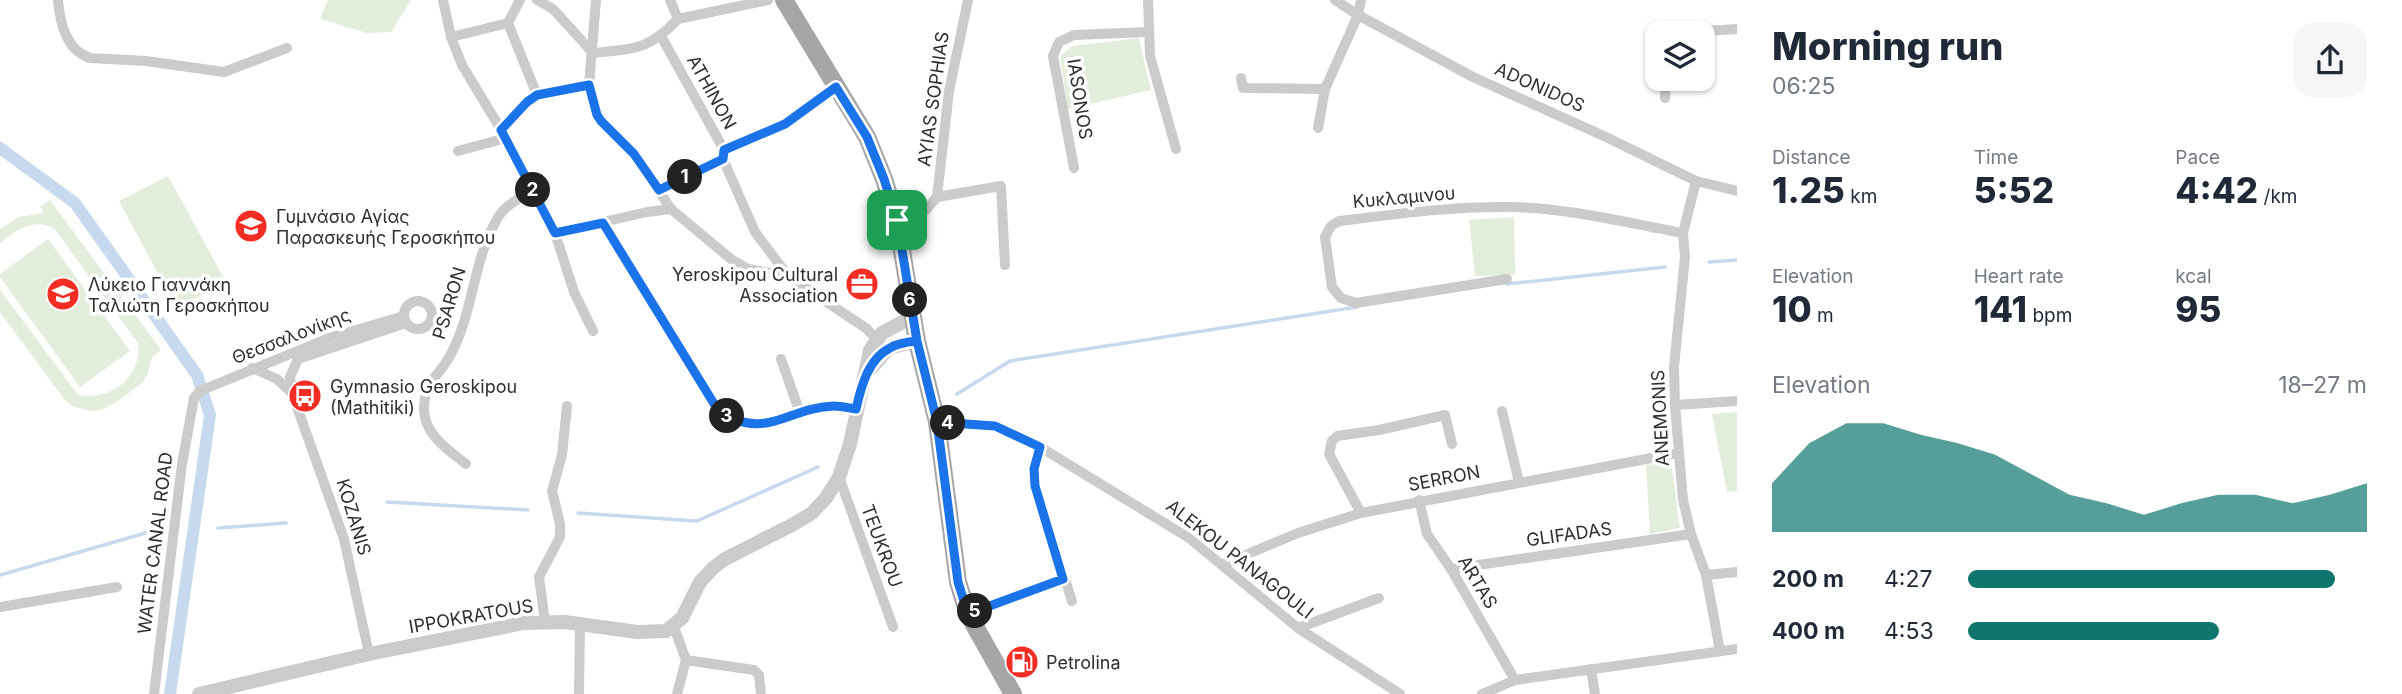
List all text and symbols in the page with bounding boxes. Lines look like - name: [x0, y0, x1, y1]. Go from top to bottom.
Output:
- map controls: [1645, 21, 1715, 91]
- button: layers: [1645, 21, 1715, 91]
- text: Morning run: [1772, 23, 2003, 69]
- button: share: [2293, 23, 2367, 97]
- street label: AYIAS SOPHIAS: [913, 30, 953, 168]
- street label: ATHINON: [683, 51, 741, 133]
- street label: IASONOS: [1063, 57, 1097, 141]
- street label: ADONIDOS: [1492, 58, 1588, 116]
- text: 06:25: [1772, 72, 1835, 100]
- text: Distance: [1772, 146, 1850, 169]
- text: Time: [1974, 146, 2018, 169]
- text: Pace: [2175, 146, 2220, 169]
- pin: 1: [668, 160, 702, 194]
- text: 1: [680, 165, 689, 188]
- text: 1.25: [1772, 169, 1845, 211]
- text: 5:52: [1974, 169, 2054, 211]
- text: 4:42: [2175, 169, 2258, 211]
- pin: 2: [516, 172, 550, 208]
- text: 2: [527, 178, 538, 201]
- street label: Κυκλαμινου: [1352, 182, 1456, 212]
- text: km: [1845, 185, 1877, 208]
- text: /km: [2258, 185, 2297, 208]
- pin: [867, 190, 927, 250]
- icon: arrive: [878, 201, 916, 239]
- place label: Γυμνάσιο Αγίας Παρασκευής Γεροσκήπου: [276, 206, 495, 248]
- school or university icon: Γυμνάσιο Αγίας Παρασκευής Γεροσκήπου: [232, 207, 270, 245]
- street label: PSARON: [428, 264, 470, 342]
- place label: Yeroskipou Cultural Association: [672, 264, 838, 306]
- office icon: Yeroskipou Cultural Association: [843, 265, 881, 303]
- text: Elevation: [1772, 265, 1853, 288]
- text: Heart rate: [1974, 265, 2064, 288]
- text: kcal: [2175, 265, 2212, 288]
- place label: Λύκειο Γιαννάκη Ταλιώτη Γεροσκήπου: [88, 274, 270, 316]
- school or university icon: Λύκειο Γιαννάκη Ταλιώτη Γεροσκήπου: [44, 275, 82, 313]
- pin: 6: [892, 282, 928, 318]
- text: 6: [903, 288, 916, 311]
- text: 10: [1772, 288, 1812, 330]
- text: 141: [1974, 288, 2027, 330]
- text: 95: [2175, 288, 2221, 330]
- street label: Θεσσαλονίκης: [229, 304, 353, 368]
- text: m: [1812, 304, 1834, 327]
- text: bpm: [2027, 304, 2072, 327]
- street label: ANEMONIS: [1647, 369, 1673, 467]
- text: Elevation: [1772, 371, 1871, 399]
- text: 18–27 m: [2278, 371, 2367, 399]
- place label: Gymnasio Geroskipou (Mathitiki): [330, 376, 517, 418]
- bus stop icon: Gymnasio Geroskipou (Mathitiki): [286, 377, 324, 415]
- pin: 3: [710, 398, 744, 434]
- text: 3: [720, 404, 733, 427]
- pin: 4: [930, 406, 965, 440]
- text: 4: [941, 411, 954, 434]
- street label: WATER CANAL ROAD: [133, 451, 177, 635]
- street label: SERRON: [1406, 461, 1482, 495]
- street label: KOZANIS: [332, 476, 376, 558]
- street label: ALEKOU PANAGOULI: [1162, 495, 1318, 623]
- street label: TEUKROU: [857, 502, 907, 590]
- street label: GLIFADAS: [1525, 518, 1613, 550]
- street label: ARTAS: [1454, 552, 1502, 612]
- text: 200 m: [1772, 565, 1844, 593]
- text: 4:27: [1884, 565, 1933, 593]
- pin: 5: [958, 594, 992, 628]
- street label: IPPOKRATOUS: [407, 595, 535, 637]
- text: 5: [968, 599, 981, 622]
- text: 400 m: [1772, 617, 1845, 645]
- text: 4:53: [1884, 617, 1934, 645]
- fuel station icon: Petrolina: [1003, 643, 1041, 681]
- place label: Petrolina: [1046, 652, 1121, 673]

